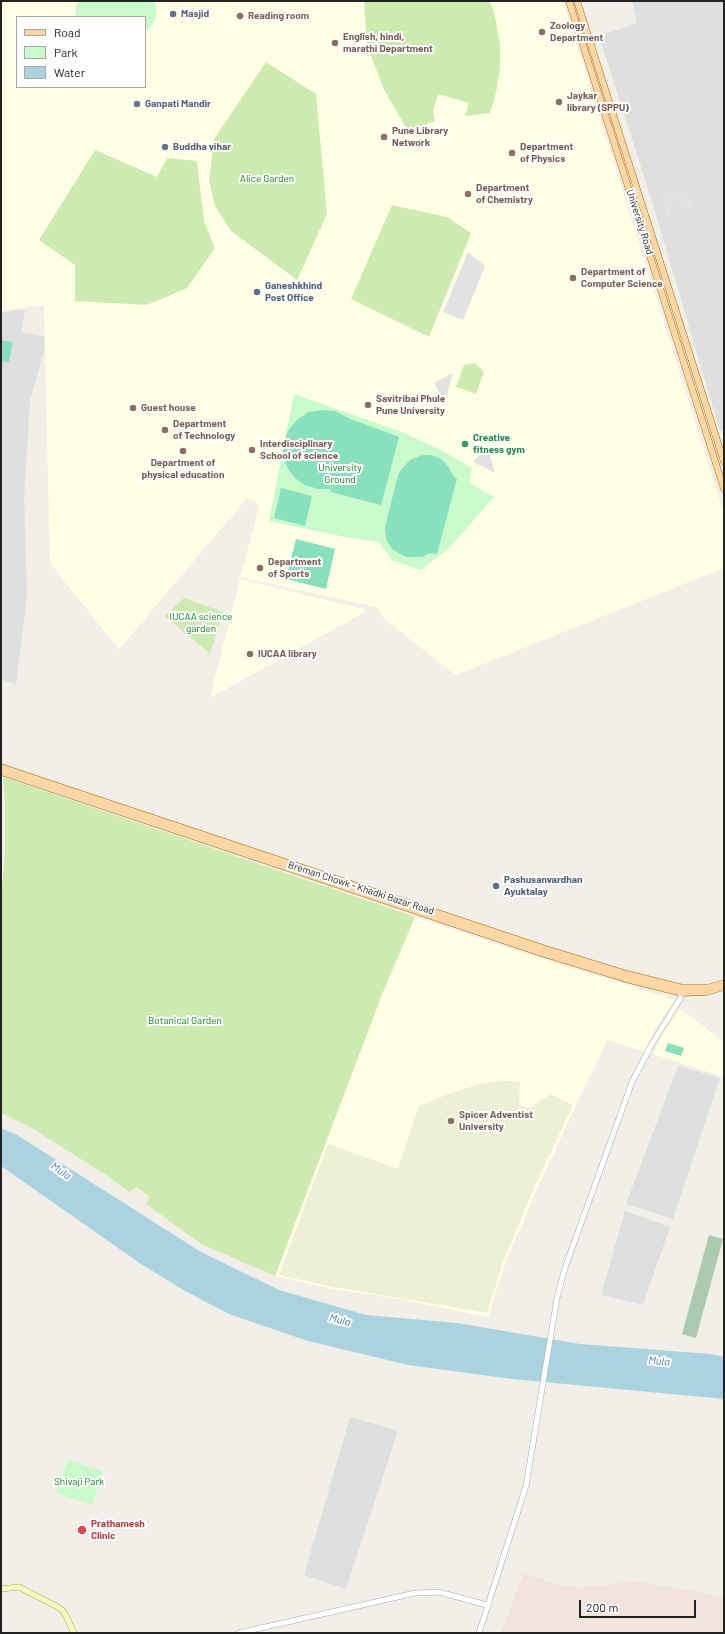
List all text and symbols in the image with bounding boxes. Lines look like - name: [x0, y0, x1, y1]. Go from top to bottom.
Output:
- place label: Masjid: [181, 8, 209, 20]
- marker: Masjid: [168, 9, 178, 19]
- place label: Reading room: [248, 10, 309, 22]
- marker: Reading room: [235, 11, 245, 21]
- legend: [16, 16, 146, 88]
- place label: Zoology Department: [550, 20, 603, 44]
- text: Road: [54, 25, 81, 39]
- marker: Zoology Department: [537, 27, 547, 37]
- place label: English, hindi, marathi Department: [343, 31, 433, 54]
- marker: English, hindi, marathi Department: [330, 38, 340, 48]
- text: Park: [54, 45, 78, 59]
- text: Water: [54, 65, 85, 79]
- place label: Jaykar library (SPPU): [567, 90, 629, 114]
- marker: Jaykar library (SPPU): [554, 97, 564, 107]
- place label: Ganpati Mandir: [145, 98, 211, 110]
- marker: Ganpati Mandir: [132, 99, 142, 109]
- place label: Pune Library Network: [392, 125, 448, 148]
- marker: Pune Library Network: [379, 132, 389, 142]
- place label: Buddha vihar: [173, 141, 231, 153]
- place label: Department of Physics: [520, 141, 573, 164]
- marker: Buddha vihar: [160, 142, 170, 152]
- marker: Department of Physics: [507, 148, 517, 158]
- park label: Alice Garden: [240, 173, 294, 185]
- place label: Department of Chemistry: [476, 182, 533, 206]
- street label: University Road: [624, 188, 656, 256]
- marker: Department of Chemistry: [463, 189, 473, 199]
- place label: Department of Computer Science: [581, 266, 663, 290]
- marker: Department of Computer Science: [568, 273, 578, 283]
- place label: Ganeshkhind Post Office: [265, 280, 322, 304]
- marker: Ganeshkhind Post Office: [252, 287, 262, 297]
- place label: Savitribai Phule Pune University: [376, 393, 445, 416]
- marker: Savitribai Phule Pune University: [363, 400, 373, 410]
- place label: Guest house: [141, 402, 196, 414]
- marker: Guest house: [128, 403, 138, 413]
- place label: Department of Technology: [173, 418, 235, 442]
- marker: Department of Technology: [160, 425, 170, 435]
- place label: Creative fitness gym: [473, 432, 525, 456]
- place label: Interdisciplinary School of science: [260, 438, 338, 462]
- marker: Creative fitness gym: [460, 439, 470, 449]
- marker: Interdisciplinary School of science: [247, 445, 257, 455]
- marker: Department of physical education: [178, 446, 188, 456]
- place label: Department of physical education: [142, 457, 224, 480]
- park label: University Ground: [318, 462, 362, 486]
- place label: Department of Sports: [268, 556, 321, 580]
- marker: Department of Sports: [255, 563, 265, 573]
- park label: IUCAA science garden: [170, 611, 232, 634]
- place label: IUCAA library: [258, 648, 317, 660]
- marker: IUCAA library: [245, 649, 255, 659]
- street label: Breman Chowk - Khadki Bazar Road: [286, 859, 436, 917]
- place label: Pashusanvardhan Ayuktalay: [504, 874, 582, 898]
- marker: Pashusanvardhan Ayuktalay: [491, 881, 501, 891]
- park label: Botanical Garden: [148, 1015, 222, 1027]
- place label: Spicer Adventist University: [459, 1109, 533, 1132]
- marker: Spicer Adventist University: [446, 1116, 456, 1126]
- water label: Mula: [48, 1159, 74, 1183]
- water label: Mula: [328, 1311, 352, 1329]
- water label: Mula: [648, 1353, 670, 1369]
- park label: Shivaji Park: [54, 1476, 104, 1488]
- place label: Prathamesh Clinic: [91, 1518, 145, 1542]
- marker: Prathamesh Clinic: [76, 1524, 88, 1536]
- scale bar: [581, 1592, 698, 1618]
- text: 200 m: [586, 1600, 618, 1614]

